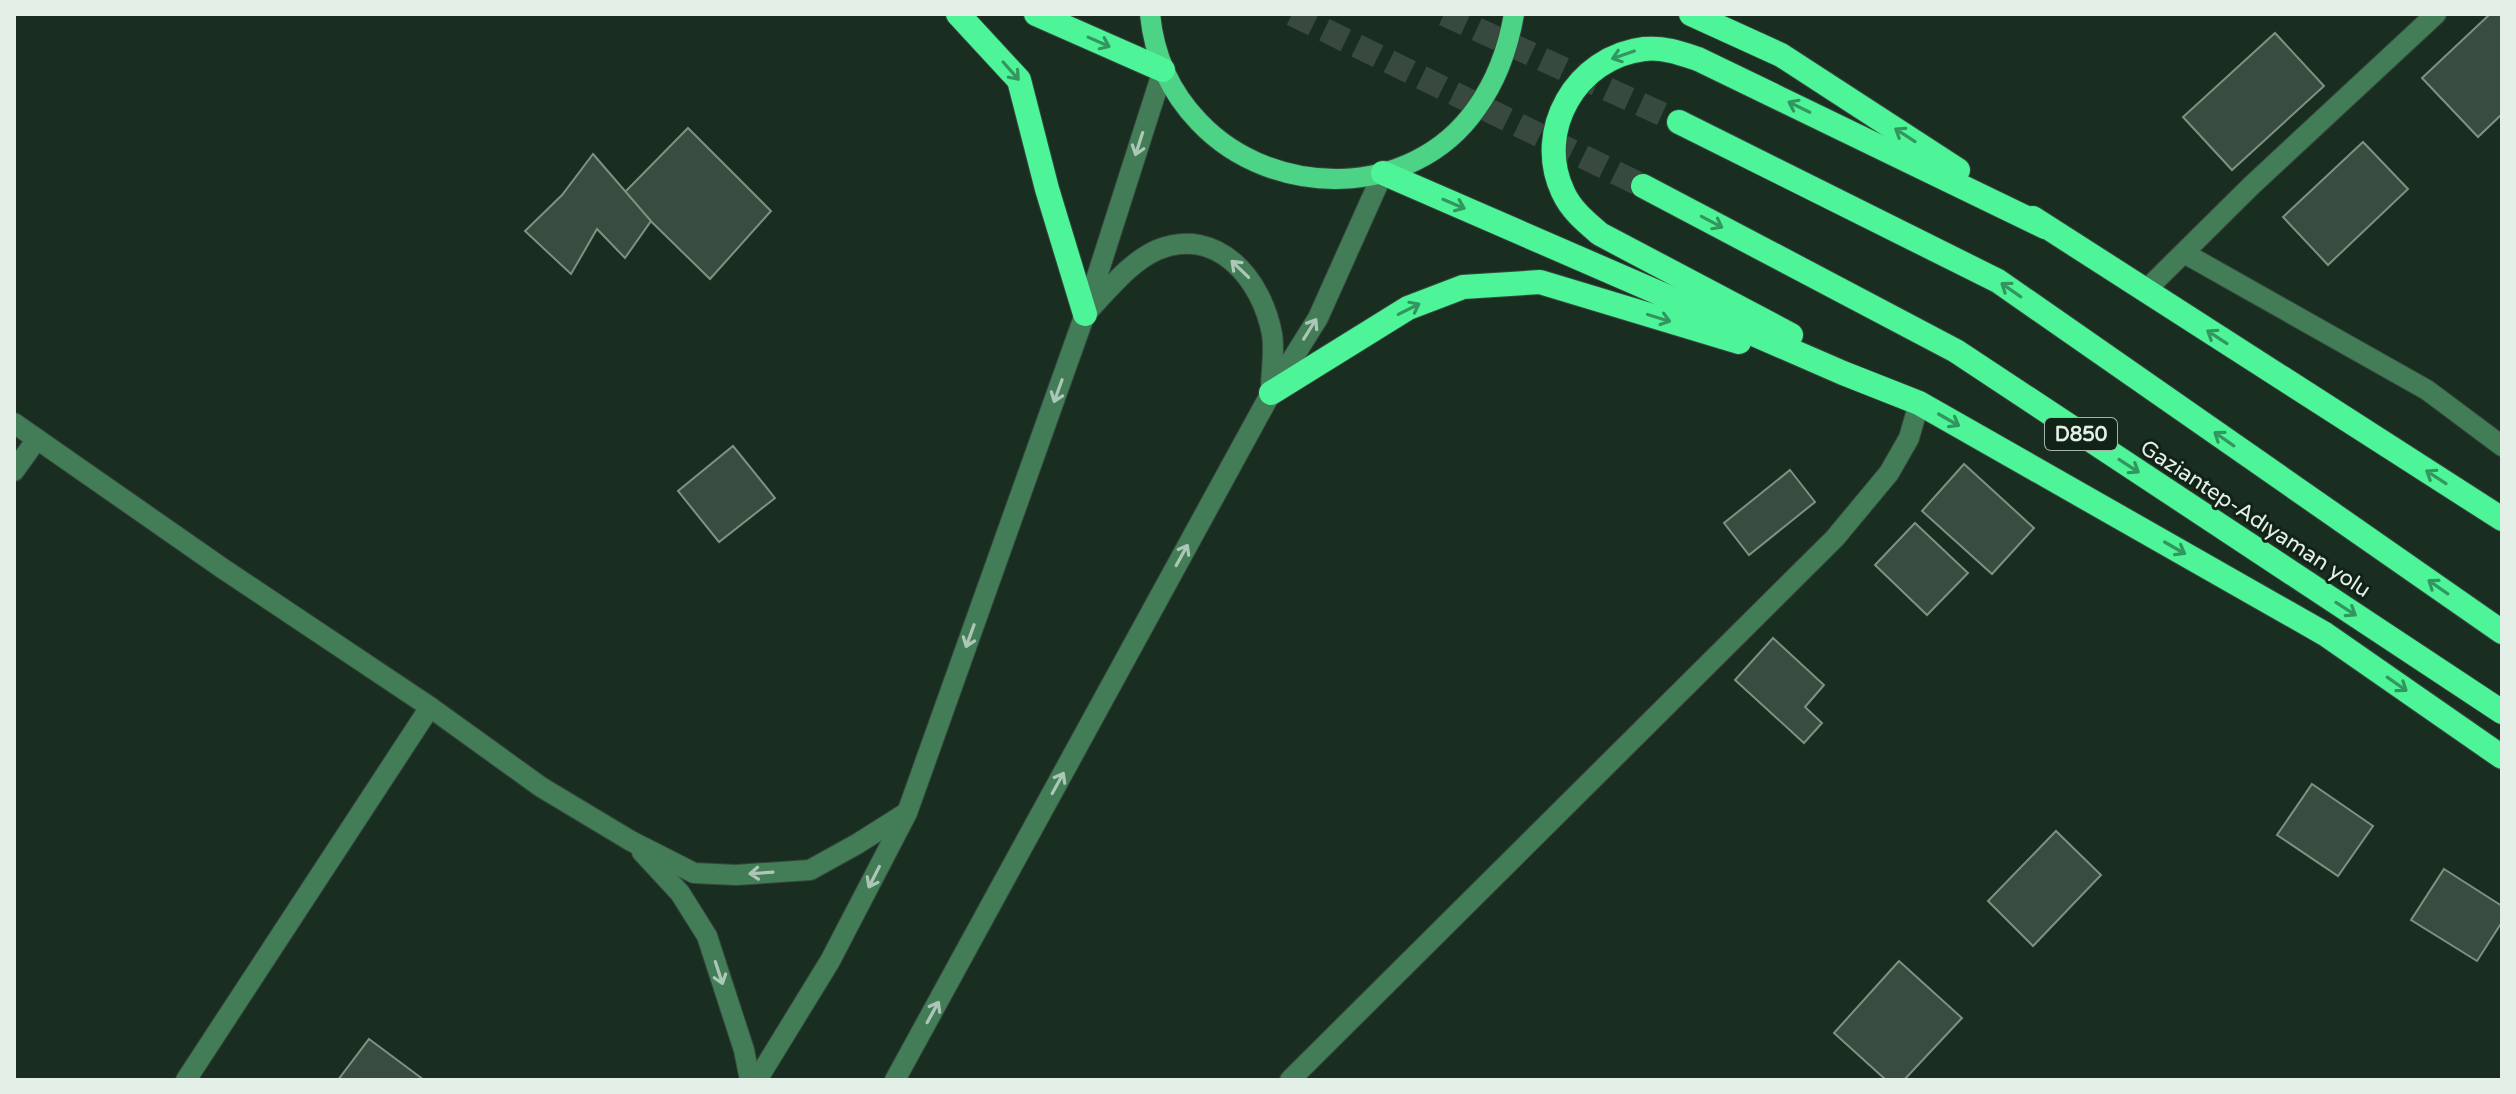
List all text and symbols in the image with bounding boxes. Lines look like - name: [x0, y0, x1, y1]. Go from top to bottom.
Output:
- one-way arrow: [1086, 35, 1111, 50]
- one-way arrow: [1610, 49, 1635, 64]
- one-way arrow: [1001, 61, 1019, 81]
- one-way arrow: [1787, 99, 1811, 114]
- one-way arrow: [1894, 127, 1916, 144]
- one-way arrow: [1131, 131, 1145, 156]
- one-way arrow: [1441, 198, 1466, 213]
- one-way arrow: [1699, 215, 1723, 231]
- one-way arrow: [1230, 259, 1250, 278]
- one-way arrow: [2001, 282, 2023, 298]
- one-way arrow: [1396, 301, 1420, 316]
- one-way arrow: [1645, 311, 1671, 326]
- one-way arrow: [1303, 318, 1319, 341]
- one-way arrow: [2206, 329, 2229, 345]
- one-way arrow: [1049, 378, 1064, 403]
- one-way arrow: [1937, 412, 1960, 428]
- road number: D850: [2045, 418, 2117, 450]
- one-way arrow: [2214, 431, 2236, 447]
- street label: Gaziantep-Adıyaman yolu: [2135, 435, 2375, 603]
- one-way arrow: [2118, 457, 2140, 474]
- one-way arrow: [2426, 468, 2448, 485]
- one-way arrow: [2163, 540, 2186, 556]
- one-way arrow: [1175, 544, 1190, 568]
- one-way arrow: [2427, 579, 2449, 595]
- one-way arrow: [2335, 600, 2357, 617]
- one-way arrow: [962, 623, 976, 648]
- one-way arrow: [2385, 676, 2407, 692]
- one-way arrow: [1050, 772, 1066, 796]
- one-way arrow: [865, 864, 881, 888]
- one-way arrow: [748, 866, 775, 881]
- one-way arrow: [713, 961, 728, 986]
- one-way arrow: [925, 1000, 941, 1024]

